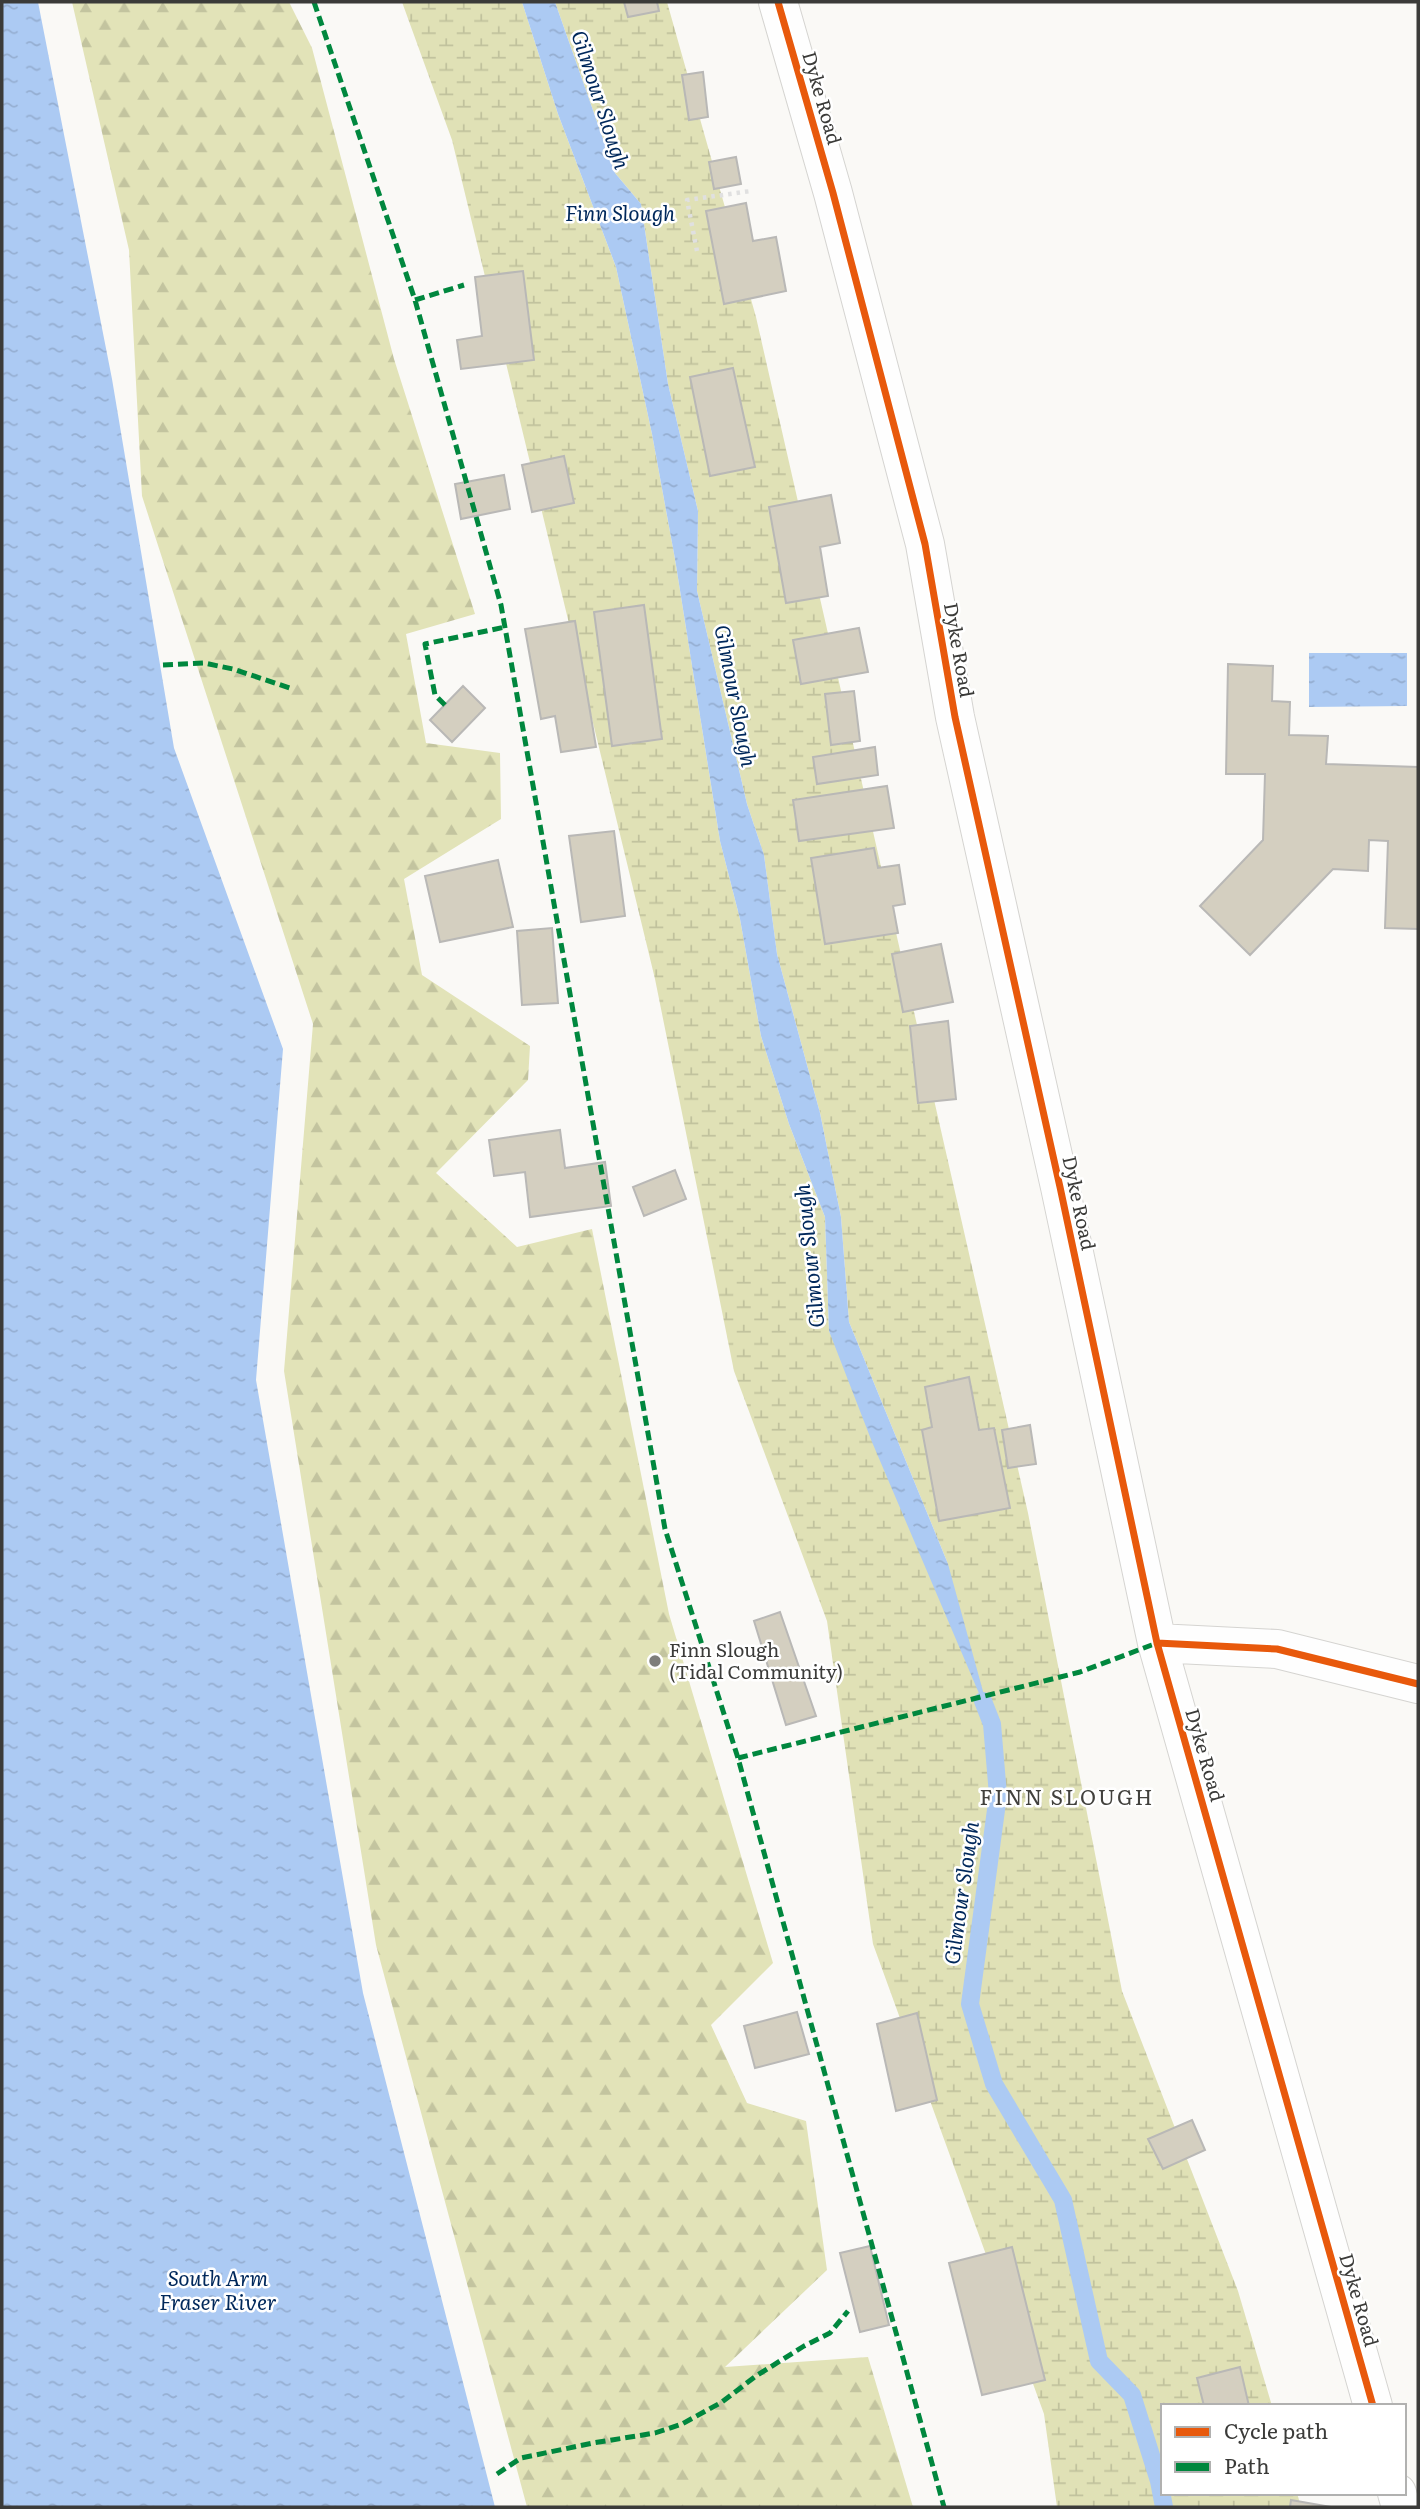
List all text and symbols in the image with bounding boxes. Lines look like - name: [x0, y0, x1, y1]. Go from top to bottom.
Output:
- water label: Gilmour Slough: [565, 26, 640, 173]
- street label: Dyke Road: [796, 48, 850, 148]
- water label: Finn Slough: [565, 196, 676, 227]
- street label: Dyke Road: [938, 600, 982, 700]
- water label: Gilmour Slough: [708, 622, 767, 770]
- street label: Dyke Road: [1056, 1153, 1104, 1253]
- water label: Gilmour Slough: [784, 1182, 830, 1330]
- place label: Finn Slough (Tidal Community): [669, 1635, 843, 1685]
- marker: Finn Slough (Tidal Community): [647, 1653, 663, 1669]
- street label: Dyke Road: [1179, 1705, 1233, 1805]
- district label: FINN SLOUGH: [980, 1780, 1154, 1811]
- water label: Gilmour Slough: [934, 1818, 985, 1966]
- street label: Dyke Road: [1333, 2250, 1387, 2350]
- water label: South Arm Fraser River: [159, 2261, 277, 2316]
- legend: [1161, 2404, 1406, 2495]
- text: Cycle path: [1224, 2414, 1328, 2445]
- text: Path: [1224, 2449, 1270, 2480]

